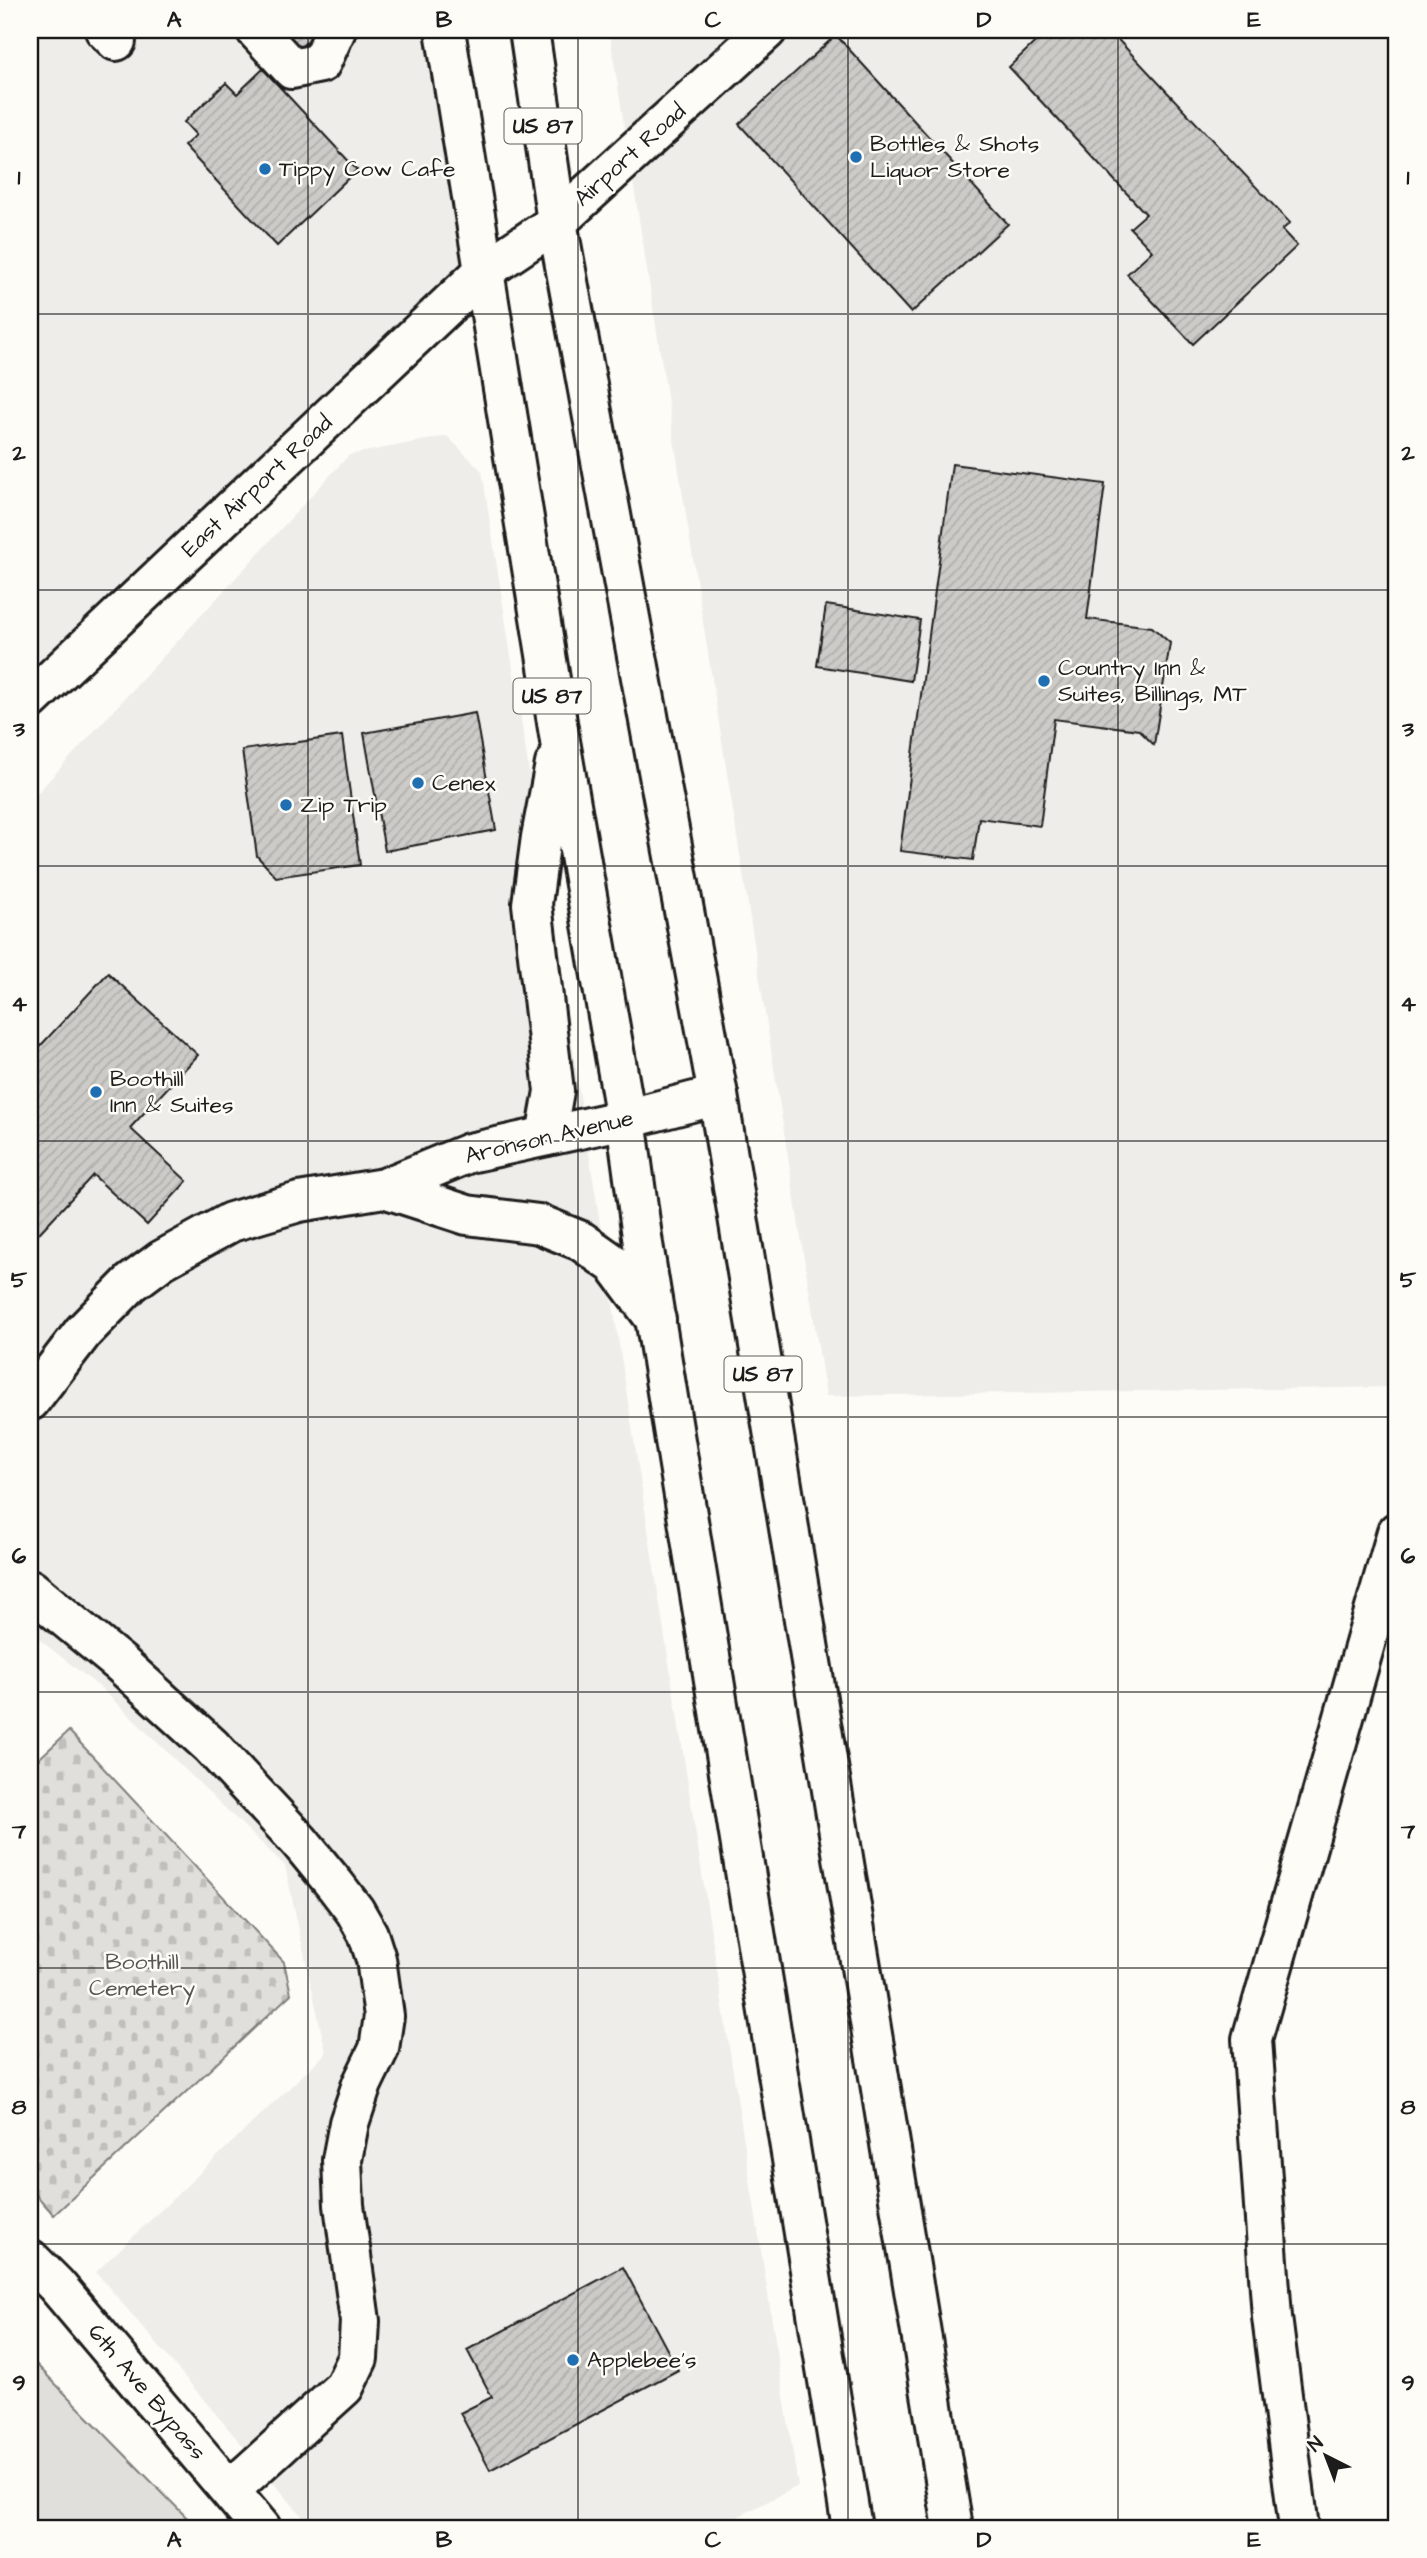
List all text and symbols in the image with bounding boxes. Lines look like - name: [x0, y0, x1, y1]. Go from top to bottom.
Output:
- text: A: [167, 4, 182, 36]
- text: B: [436, 4, 453, 36]
- text: C: [705, 4, 722, 36]
- text: D: [977, 4, 992, 36]
- text: E: [1247, 4, 1261, 36]
- street label: Airport Road: [567, 96, 693, 214]
- road number: US 87: [504, 108, 582, 144]
- place label: Bottles & Shots Liquor Store: [870, 128, 1039, 186]
- marker: Bottles & Shots Liquor Store: [848, 149, 864, 165]
- place label: Tippy Cow Cafe: [279, 153, 455, 186]
- text: 1: [18, 161, 21, 193]
- marker: Tippy Cow Cafe: [257, 161, 273, 177]
- text: 1: [1407, 161, 1410, 193]
- street label: East Airport Road: [174, 407, 340, 565]
- text: 2: [11, 437, 26, 469]
- text: 2: [1400, 437, 1415, 469]
- place label: Country Inn & Suites, Billings, MT: [1058, 652, 1247, 711]
- marker: Country Inn & Suites, Billings, MT: [1036, 673, 1052, 689]
- road number: US 87: [514, 678, 590, 714]
- text: 3: [12, 713, 25, 745]
- text: 3: [1401, 713, 1414, 745]
- place label: Cenex: [432, 767, 496, 799]
- marker: Cenex: [410, 775, 426, 791]
- place label: Zip Trip: [300, 789, 387, 821]
- marker: Zip Trip: [278, 797, 294, 813]
- text: 4: [11, 988, 27, 1020]
- text: 4: [1400, 988, 1416, 1020]
- place label: Boothill Inn & Suites: [110, 1063, 234, 1121]
- marker: Boothill Inn & Suites: [88, 1084, 104, 1100]
- street label: Aronson Avenue: [462, 1102, 636, 1172]
- text: 5: [11, 1264, 28, 1296]
- text: 5: [1400, 1264, 1417, 1296]
- road number: US 87: [724, 1356, 802, 1392]
- text: 6: [12, 1540, 27, 1572]
- text: 6: [1401, 1540, 1416, 1572]
- text: 7: [11, 1815, 27, 1847]
- text: 7: [1400, 1815, 1416, 1847]
- park label: Boothill Cemetery: [89, 1946, 195, 2005]
- text: 8: [12, 2091, 27, 2123]
- text: 8: [1401, 2091, 1416, 2123]
- street label: 6th Ave Bypass: [80, 2317, 214, 2468]
- place label: Applebee's: [587, 2344, 696, 2376]
- marker: Applebee's: [565, 2352, 581, 2368]
- text: 9: [12, 2367, 26, 2399]
- text: 9: [1401, 2367, 1415, 2399]
- north arrow: [1290, 2422, 1360, 2492]
- text: N: [1302, 2430, 1329, 2459]
- text: A: [167, 2524, 182, 2556]
- text: B: [436, 2524, 453, 2556]
- text: C: [705, 2524, 722, 2556]
- text: D: [977, 2524, 992, 2556]
- text: E: [1247, 2524, 1261, 2556]

